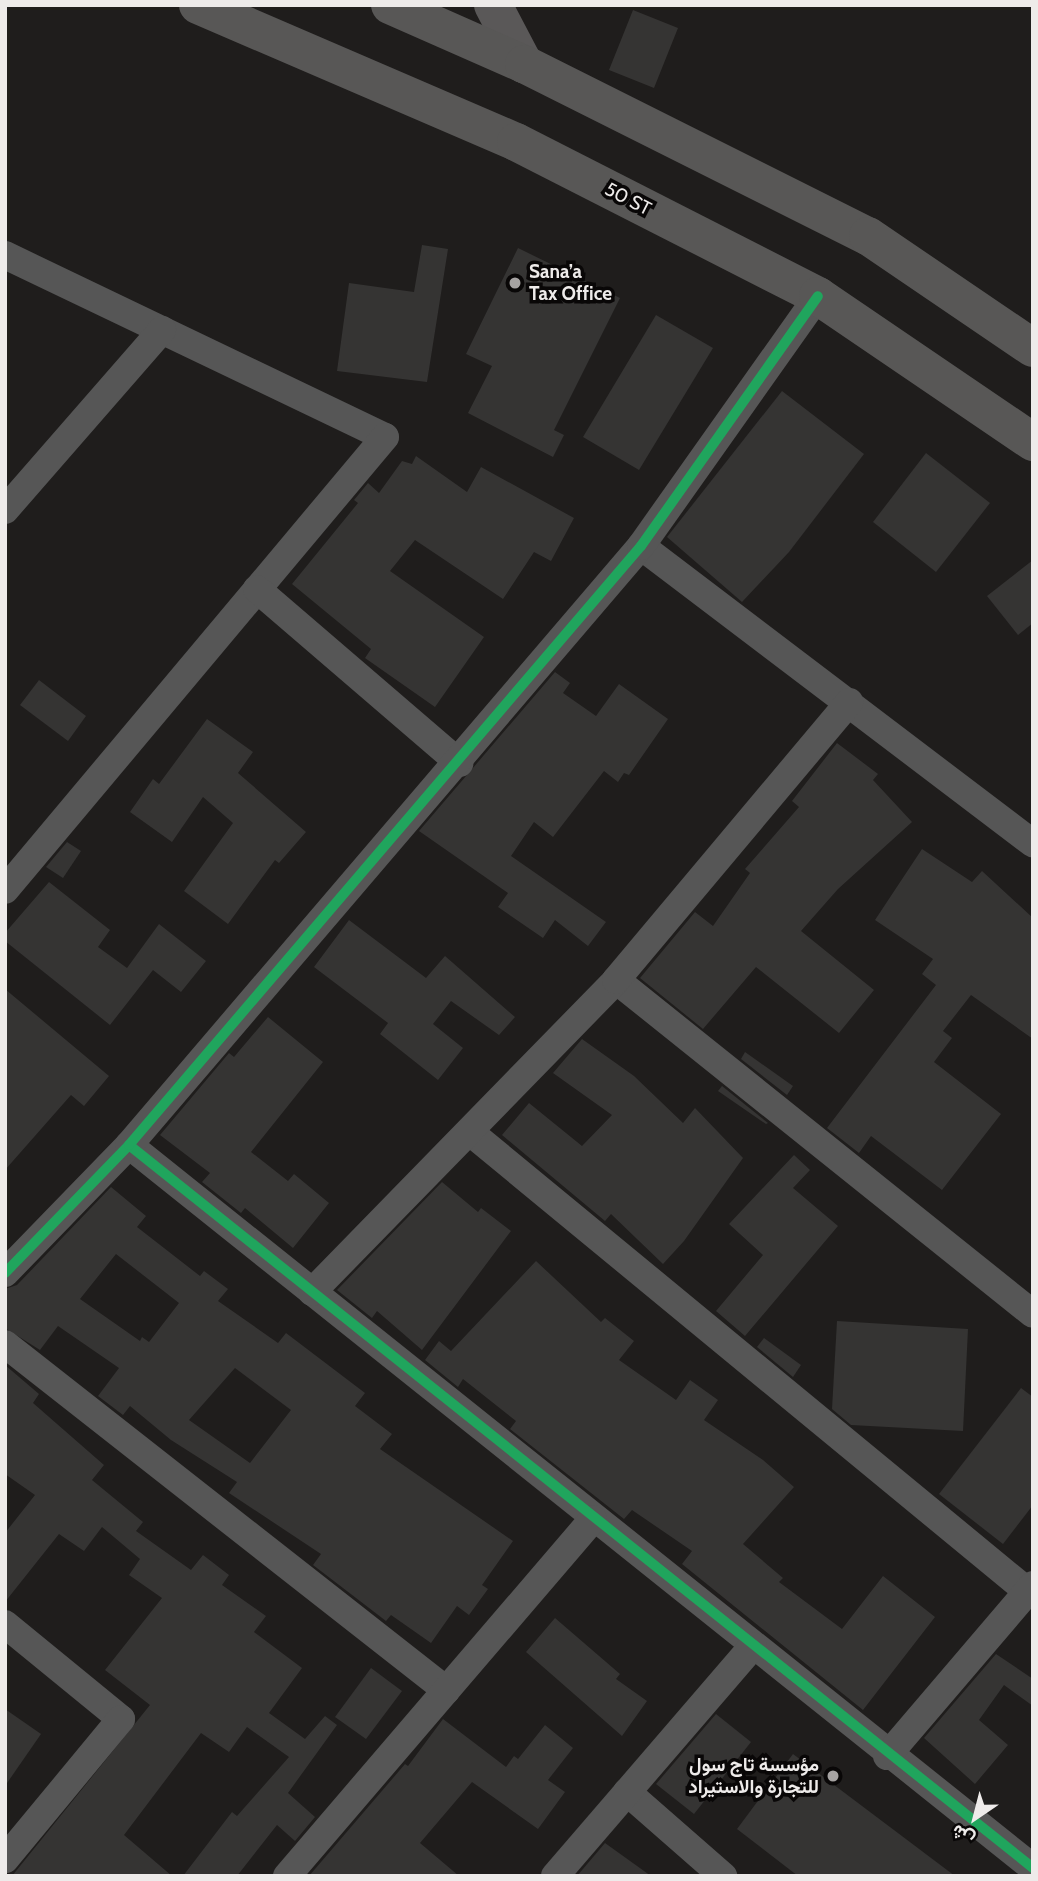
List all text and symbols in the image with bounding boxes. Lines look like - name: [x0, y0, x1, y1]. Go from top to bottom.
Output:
- street label: 50 ST: [601, 178, 655, 220]
- place label: Sana’a Tax Office: [529, 261, 612, 305]
- marker: Sana’a Tax Office: [507, 275, 523, 291]
- place label: مؤسسة تاج سول للتجارة والاستيراد: [688, 1754, 819, 1798]
- marker: مؤسسة تاج سول للتجارة والاستيراد: [825, 1768, 841, 1784]
- north arrow: [940, 1783, 1010, 1853]
- text: ش: [947, 1820, 979, 1852]

